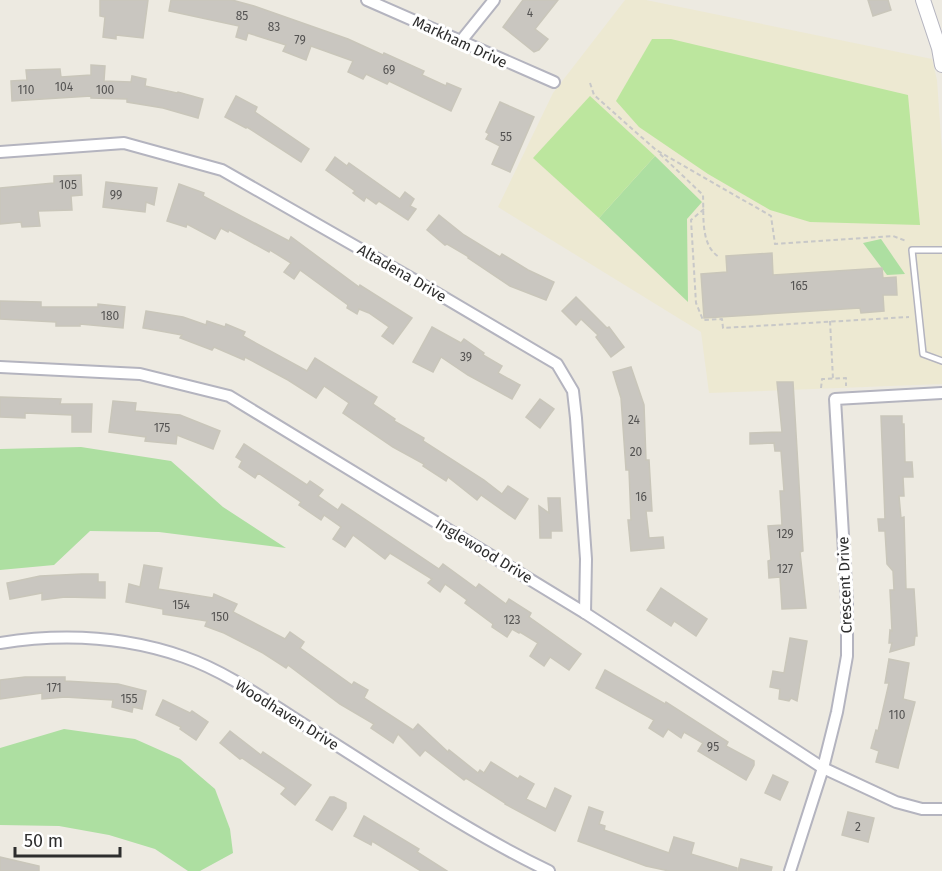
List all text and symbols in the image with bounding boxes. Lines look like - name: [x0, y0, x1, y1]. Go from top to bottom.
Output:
- house number: 4: [527, 6, 534, 20]
- house number: 85: [236, 9, 248, 23]
- street label: Markham Drive: [410, 12, 510, 72]
- house number: 83: [268, 20, 280, 34]
- house number: 79: [294, 33, 306, 47]
- house number: 69: [383, 63, 395, 77]
- house number: 104: [55, 80, 74, 94]
- house number: 110: [18, 83, 35, 97]
- house number: 100: [96, 83, 115, 97]
- house number: 55: [500, 130, 512, 144]
- house number: 105: [59, 178, 77, 192]
- house number: 99: [110, 188, 122, 202]
- street label: Altadena Drive: [354, 240, 450, 306]
- house number: 165: [790, 279, 808, 293]
- house number: 180: [101, 309, 120, 323]
- house number: 39: [460, 350, 472, 364]
- house number: 24: [628, 413, 641, 427]
- house number: 175: [154, 421, 170, 435]
- house number: 20: [630, 445, 643, 459]
- house number: 16: [635, 490, 647, 504]
- street label: Inglewood Drive: [432, 515, 536, 587]
- house number: 129: [776, 527, 794, 541]
- street label: Crescent Drive: [834, 536, 856, 634]
- house number: 127: [777, 562, 793, 576]
- house number: 154: [172, 598, 190, 612]
- house number: 150: [211, 610, 229, 624]
- house number: 123: [503, 613, 521, 627]
- street label: Woodhaven Drive: [232, 676, 342, 754]
- house number: 171: [46, 681, 62, 695]
- house number: 155: [120, 692, 138, 706]
- house number: 110: [889, 708, 906, 722]
- house number: 95: [707, 740, 719, 754]
- scale bar: [15, 820, 120, 858]
- house number: 2: [855, 820, 861, 834]
- text: 50 m: [24, 830, 63, 852]

